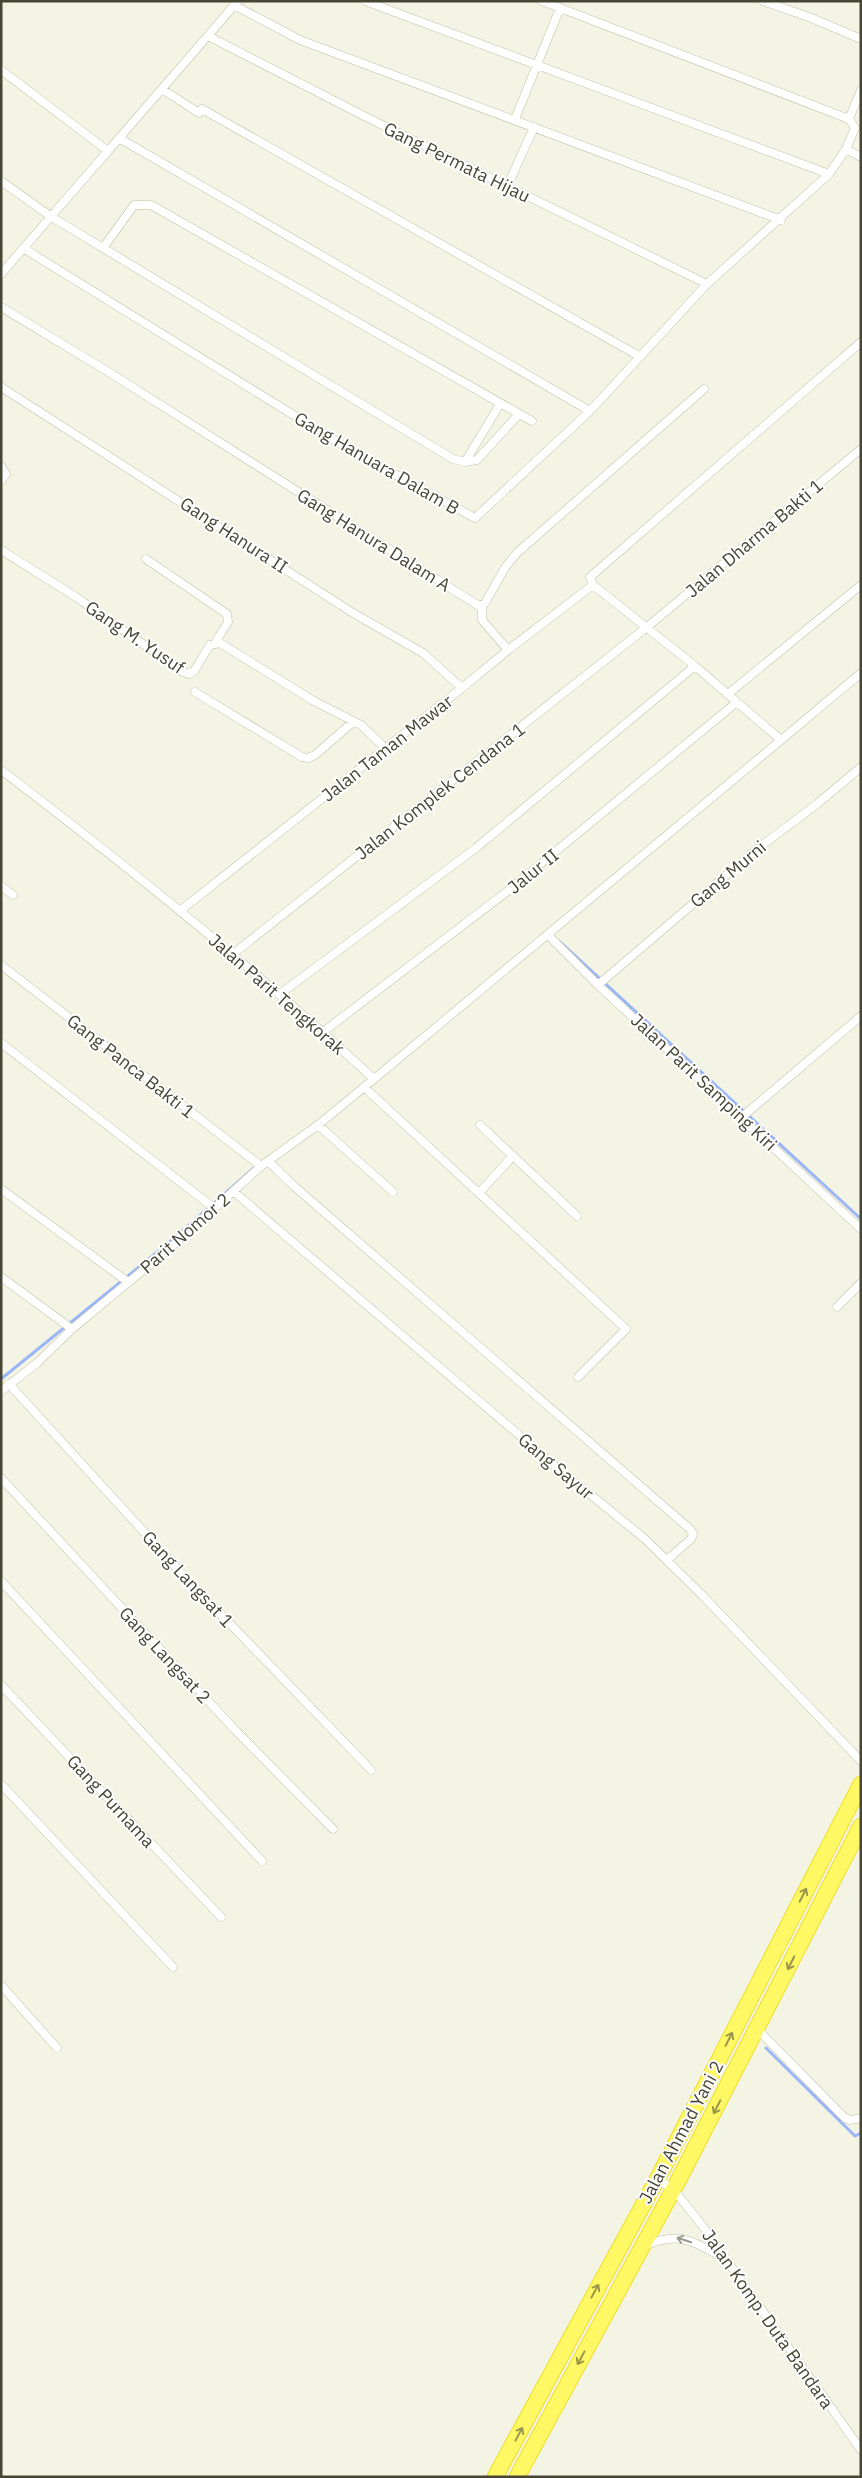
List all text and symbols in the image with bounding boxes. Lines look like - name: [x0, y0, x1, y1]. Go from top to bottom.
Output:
- street label: Gang Permata Hijau: [380, 117, 534, 207]
- street label: Gang Hanuara Dalam B: [290, 406, 464, 520]
- street label: Jalan Dharma Bakti 1: [681, 474, 827, 602]
- street label: Gang Hanura Dalam A: [293, 483, 456, 597]
- street label: Gang Hanura II: [176, 492, 292, 578]
- street label: Gang M. Yusuf: [81, 595, 189, 679]
- street label: Jalan Taman Mawar: [317, 689, 458, 806]
- street label: Jalan Komplek Cendana 1: [350, 717, 530, 865]
- street label: Gang Murni: [685, 836, 771, 912]
- street label: Jalur II: [503, 843, 563, 899]
- street label: Jalan Parit Tengkorak: [204, 928, 350, 1060]
- street label: Jalan Parit Samping Kiri: [626, 1008, 782, 1156]
- street label: Gang Panca Bakti 1: [62, 1009, 200, 1123]
- street label: Parit Nomor 2: [135, 1187, 235, 1279]
- street label: Gang Sayur: [513, 1428, 599, 1505]
- street label: Gang Langsat 1: [137, 1526, 239, 1632]
- street label: Gang Langsat 2: [114, 1602, 216, 1708]
- street label: Gang Purnama: [62, 1750, 160, 1853]
- one-way arrow: [798, 1887, 808, 1902]
- one-way arrow: [786, 1955, 795, 1970]
- one-way arrow: [725, 2032, 734, 2047]
- street label: Jalan Ahmad Yani 2: [634, 2057, 728, 2207]
- one-way arrow: [711, 2100, 721, 2114]
- street label: Jalan Komp. Duta Bandara: [697, 2225, 839, 2414]
- one-way arrow: [677, 2235, 692, 2244]
- one-way arrow: [591, 2284, 601, 2299]
- one-way arrow: [576, 2351, 586, 2366]
- one-way arrow: [514, 2427, 524, 2442]

